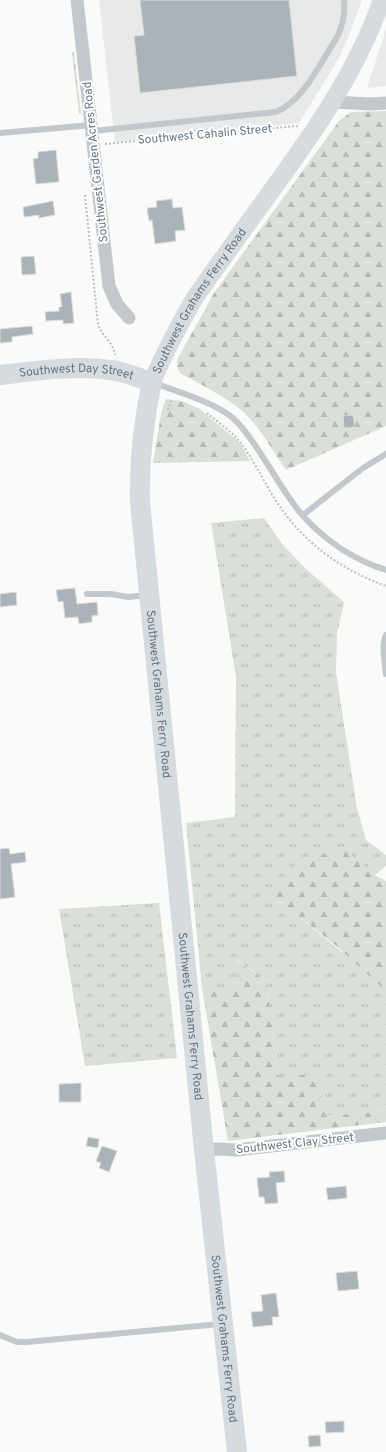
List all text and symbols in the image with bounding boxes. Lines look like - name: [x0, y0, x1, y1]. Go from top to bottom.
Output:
- street label: Southwest Garden Acres Road: [80, 81, 112, 243]
- street label: Southwest Cahalin Street: [137, 121, 273, 149]
- street label: Southwest Grahams Ferry Road: [149, 225, 251, 377]
- street label: Southwest Day Street: [18, 361, 136, 384]
- street label: Southwest Grahams Ferry Road: [142, 609, 174, 779]
- street label: Southwest Grahams Ferry Road: [174, 932, 206, 1101]
- street label: Southwest Clay Street: [235, 1130, 355, 1158]
- street label: Southwest Grahams Ferry Road: [206, 1254, 241, 1424]

